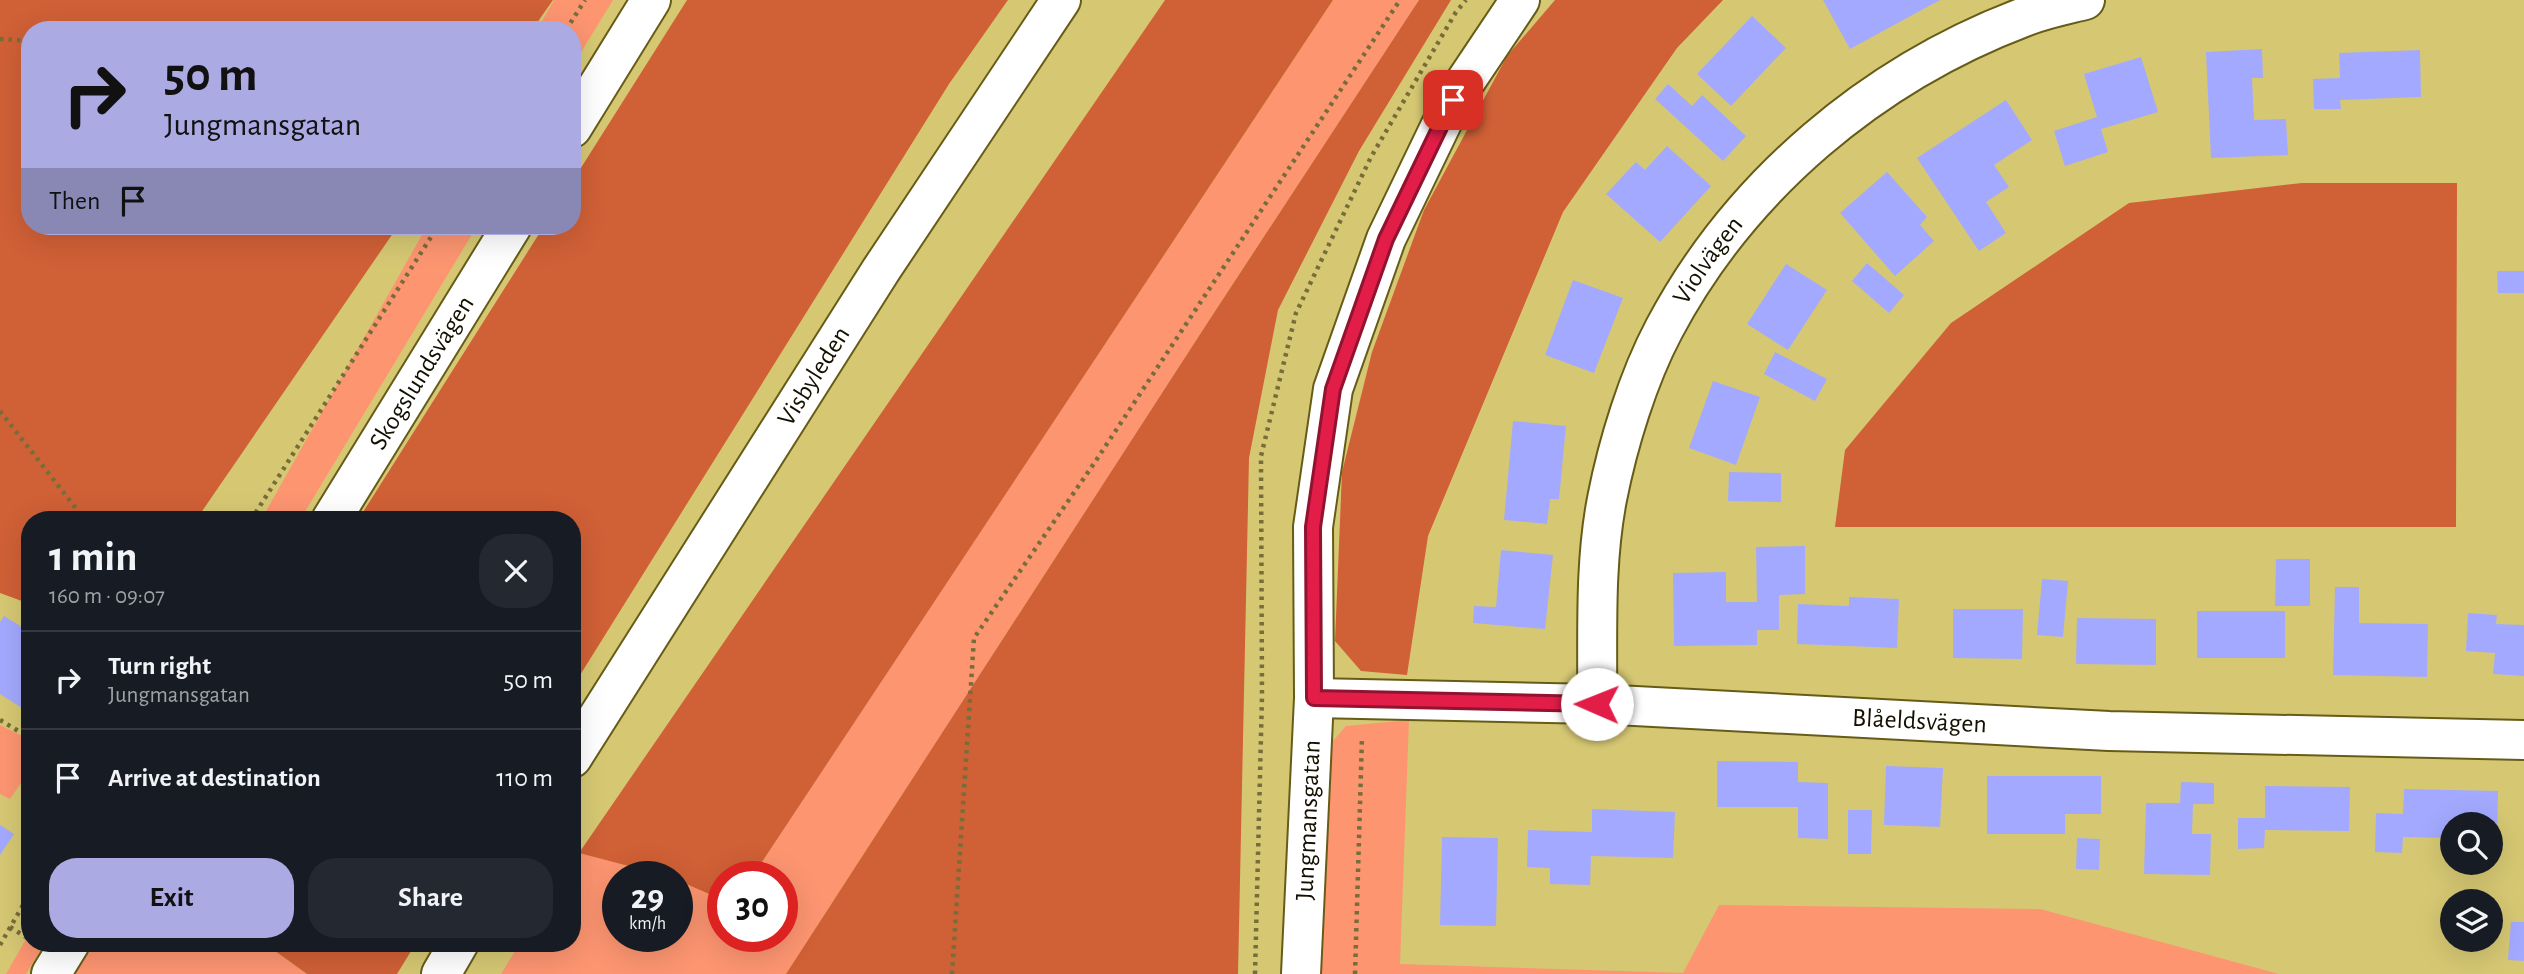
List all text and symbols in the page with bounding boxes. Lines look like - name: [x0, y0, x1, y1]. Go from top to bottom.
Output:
- icon: right: [49, 49, 140, 140]
- text: 50 m: [164, 51, 258, 100]
- pin: [1423, 70, 1483, 130]
- icon: arrive: [1434, 81, 1472, 119]
- text: Jungmansgatan: [164, 109, 361, 141]
- icon: arrive: [114, 182, 152, 220]
- text: Then: [49, 188, 100, 214]
- street label: Violvägen: [1668, 211, 1748, 309]
- street label: Skogslundsvägen: [365, 291, 479, 454]
- street label: Visbyleden: [773, 322, 855, 430]
- button: close: [479, 534, 553, 608]
- text: 1 min: [49, 536, 138, 578]
- text: 160 m · 09:07: [49, 585, 165, 608]
- text: Turn right: [108, 653, 211, 679]
- icon: right: [49, 661, 87, 699]
- text: 50 m: [503, 667, 553, 693]
- position arrow: [1560, 667, 1634, 741]
- text: Jungmansgatan: [108, 684, 250, 707]
- street label: Blåeldsvägen: [1852, 704, 1987, 738]
- street label: Jungmansgatan: [1291, 739, 1325, 901]
- icon: arrive: [49, 759, 87, 797]
- text: Arrive at destination: [108, 765, 321, 791]
- text: 110 m: [496, 765, 553, 791]
- map controls: [2440, 812, 2503, 952]
- button: search: [2440, 812, 2503, 875]
- button: Exit: [49, 858, 294, 938]
- button: Share: [308, 858, 553, 938]
- speed limit sign: 30: [707, 861, 798, 952]
- text: 29: [631, 880, 664, 915]
- button: layers: [2440, 889, 2503, 952]
- text: km/h: [629, 915, 666, 933]

